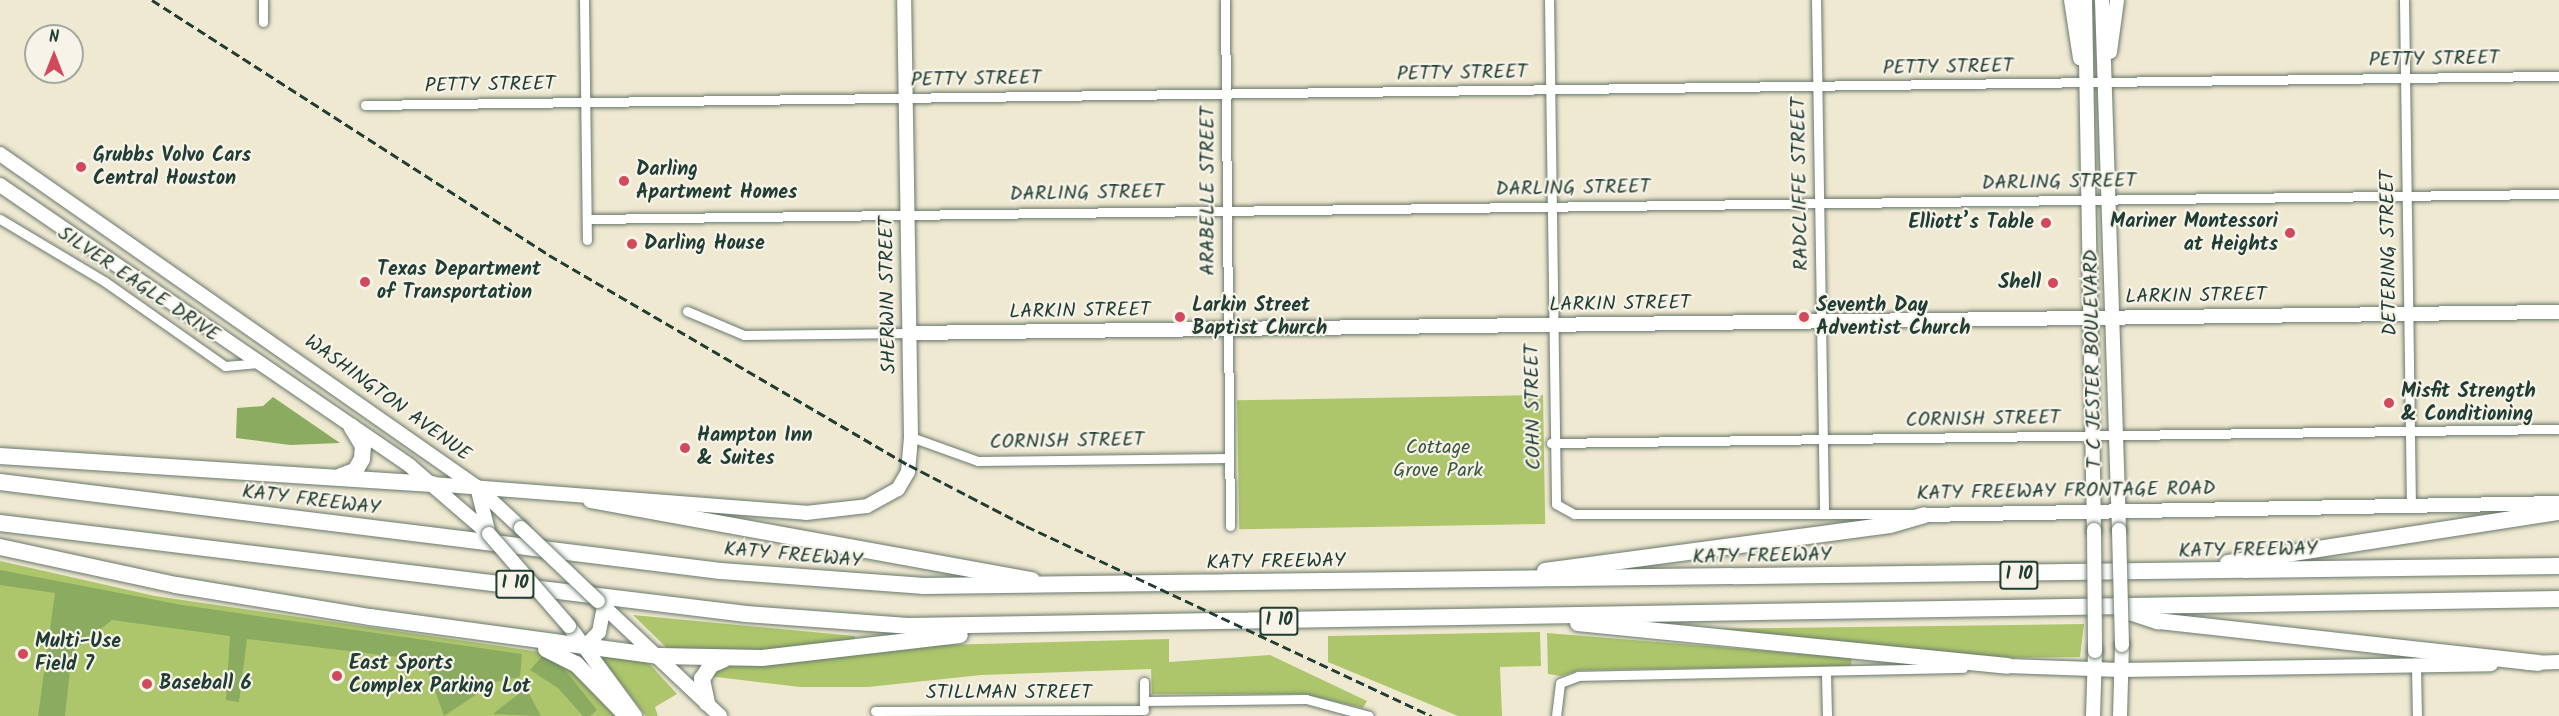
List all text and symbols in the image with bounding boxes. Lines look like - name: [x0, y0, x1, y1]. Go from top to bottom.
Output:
- north arrow: [24, 24, 84, 84]
- text: N: [49, 25, 59, 50]
- street label: PETTY STREET: [2369, 47, 2499, 73]
- street label: PETTY STREET: [1883, 55, 2013, 81]
- street label: PETTY STREET: [1397, 61, 1527, 87]
- street label: PETTY STREET: [911, 67, 1041, 93]
- street label: PETTY STREET: [425, 73, 555, 99]
- street label: RADCLIFFE STREET: [1787, 97, 1815, 271]
- street label: ARABELLE STREET: [1197, 106, 1221, 276]
- place label: Grubbs Volvo Cars Central Houston: [93, 144, 251, 191]
- place label: Darling Apartment Homes: [636, 158, 797, 205]
- marker: Grubbs Volvo Cars Central Houston: [74, 160, 88, 174]
- street label: DARLING STREET: [1981, 170, 2137, 196]
- street label: DETERING STREET: [2377, 170, 2403, 336]
- marker: Darling Apartment Homes: [617, 174, 631, 188]
- street label: DARLING STREET: [1495, 176, 1651, 202]
- street label: DARLING STREET: [1009, 181, 1165, 207]
- place label: Mariner Montessori at Heights: [2110, 210, 2278, 257]
- place label: Elliott’s Table: [1908, 211, 2034, 235]
- street label: SHERWIN STREET: [876, 216, 902, 374]
- marker: Elliott’s Table: [2039, 216, 2053, 230]
- street label: SILVER EAGLE DRIVE: [53, 222, 223, 348]
- marker: Mariner Montessori at Heights: [2283, 226, 2297, 240]
- place label: Darling House: [644, 232, 765, 256]
- marker: Darling House: [625, 237, 639, 251]
- street label: T C JESTER BOULEVARD: [2080, 249, 2108, 469]
- place label: Texas Department of Transportation: [377, 258, 541, 305]
- place label: Shell: [1998, 271, 2041, 295]
- marker: Texas Department of Transportation: [358, 275, 372, 289]
- marker: Shell: [2046, 276, 2060, 290]
- street label: LARKIN STREET: [2125, 284, 2267, 310]
- street label: LARKIN STREET: [1549, 292, 1691, 318]
- place label: Larkin Street Baptist Church: [1192, 294, 1327, 341]
- place label: Seventh Day Adventist Church: [1816, 294, 1971, 341]
- street label: LARKIN STREET: [1009, 299, 1151, 325]
- marker: Larkin Street Baptist Church: [1173, 310, 1187, 324]
- marker: Seventh Day Adventist Church: [1797, 310, 1811, 324]
- street label: WASHINGTON AVENUE: [299, 331, 475, 467]
- street label: COHN STREET: [1521, 344, 1547, 470]
- place label: Misfit Strength & Conditioning: [2401, 380, 2536, 427]
- marker: Misfit Strength & Conditioning: [2382, 396, 2396, 410]
- street label: CORNISH STREET: [1905, 407, 2061, 433]
- place label: Hampton Inn & Suites: [697, 424, 813, 471]
- street label: CORNISH STREET: [989, 429, 1145, 455]
- park label: Cottage Grove Park: [1393, 437, 1483, 484]
- marker: Hampton Inn & Suites: [678, 441, 692, 455]
- street label: KATY FREEWAY FRONTAGE ROAD: [1916, 477, 2216, 507]
- street label: KATY FREEWAY: [241, 481, 381, 521]
- street label: KATY FREEWAY: [723, 538, 863, 574]
- street label: KATY FREEWAY: [2178, 538, 2318, 564]
- street label: KATY FREEWAY: [1692, 544, 1832, 570]
- street label: KATY FREEWAY: [1206, 550, 1346, 576]
- road number: I 10: [1998, 560, 2040, 590]
- road number: I 10: [494, 569, 536, 599]
- road number: I 10: [1258, 606, 1300, 636]
- place label: Multi-Use Field 7: [35, 630, 121, 677]
- marker: Multi-Use Field 7: [16, 647, 30, 661]
- place label: East Sports Complex Parking Lot: [349, 652, 531, 699]
- marker: East Sports Complex Parking Lot: [330, 669, 344, 683]
- place label: Baseball 6: [159, 672, 251, 696]
- marker: Baseball 6: [140, 677, 154, 691]
- street label: STILLMAN STREET: [926, 681, 1092, 705]

